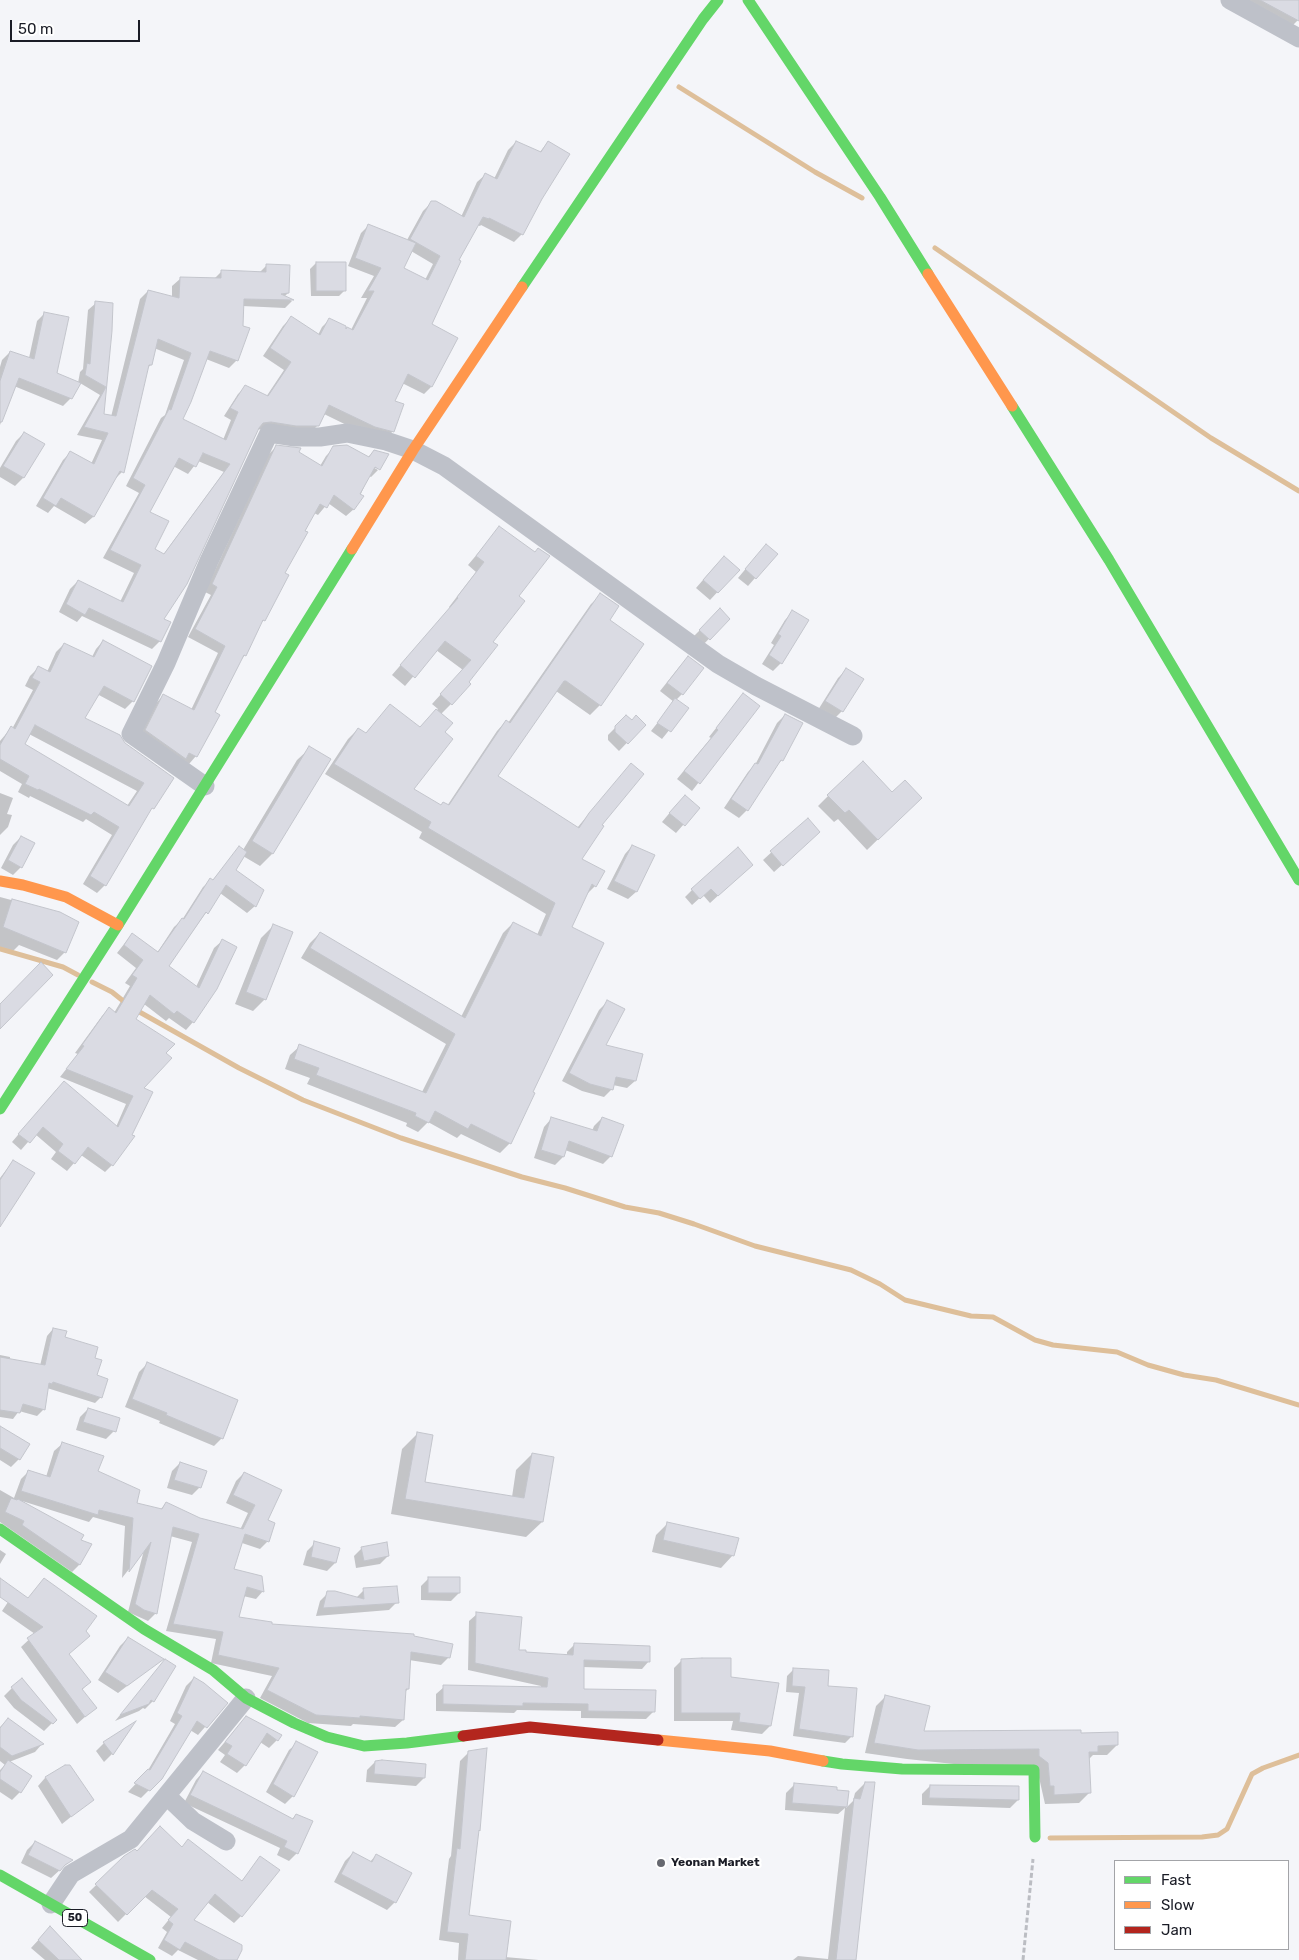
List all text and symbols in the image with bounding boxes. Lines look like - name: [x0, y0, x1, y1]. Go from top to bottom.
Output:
- scale bar: [12, 10, 142, 42]
- text: 50 m: [18, 20, 53, 38]
- place label: Yeonan Market: [671, 1856, 760, 1870]
- marker: Yeonan Market: [655, 1857, 667, 1869]
- legend: [1114, 1860, 1289, 1950]
- text: Fast: [1161, 1871, 1191, 1889]
- text: Slow: [1161, 1896, 1194, 1914]
- road number: 50: [62, 1910, 88, 1926]
- text: Jam: [1161, 1921, 1192, 1939]

